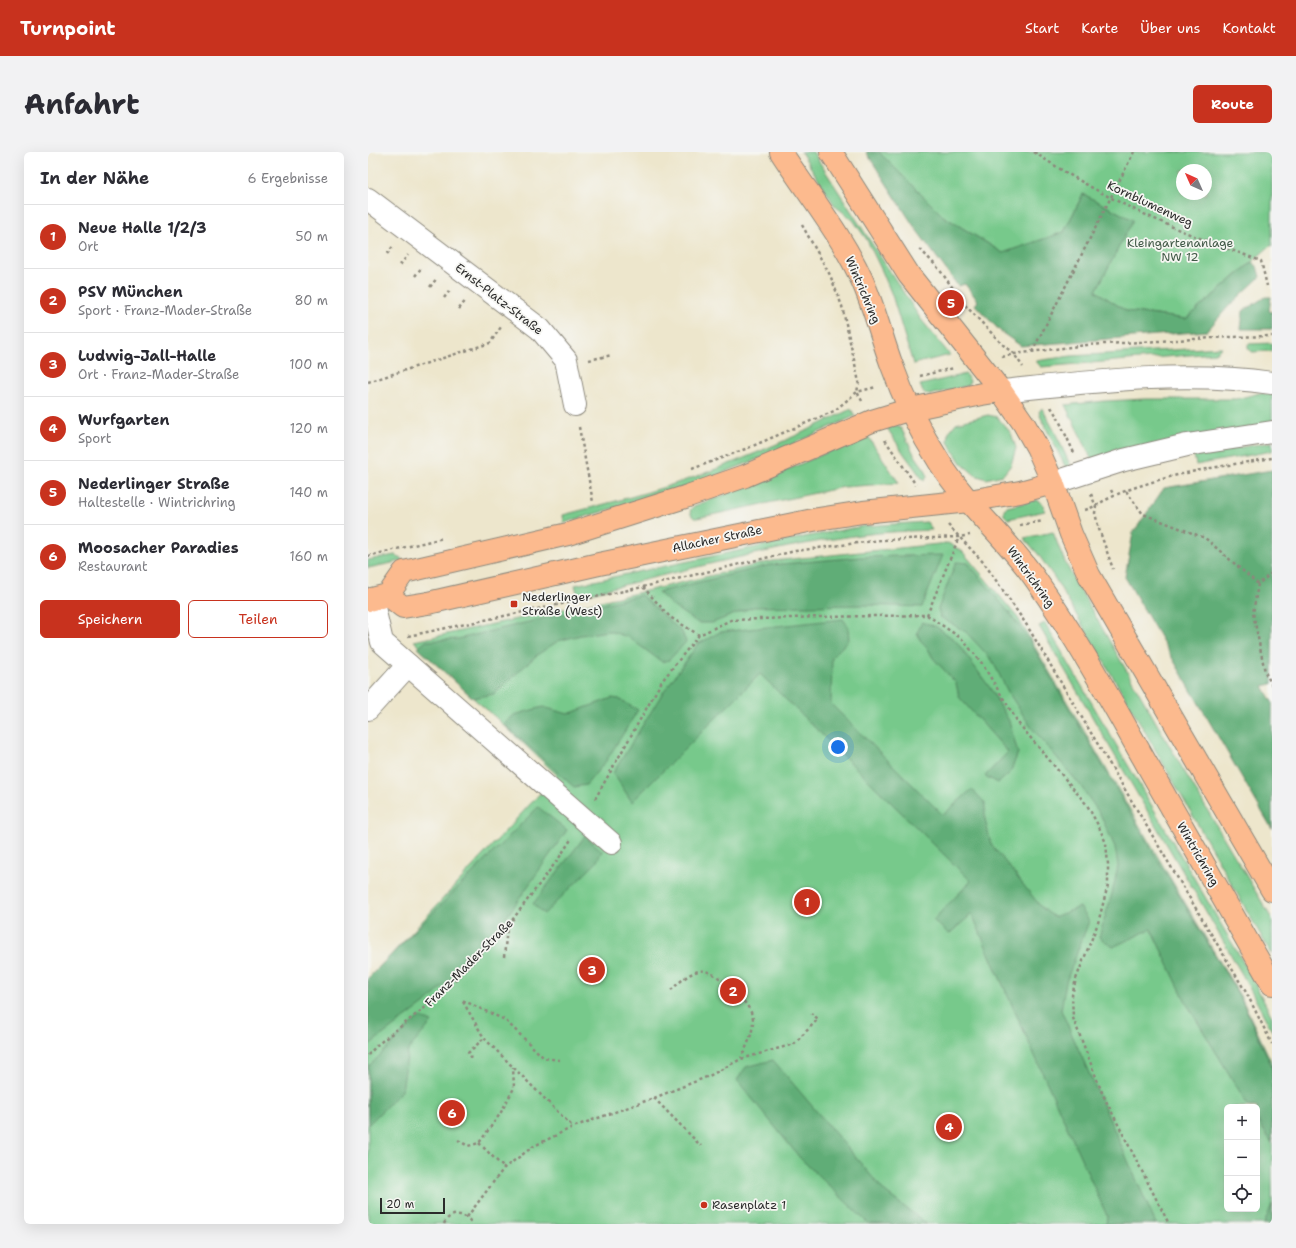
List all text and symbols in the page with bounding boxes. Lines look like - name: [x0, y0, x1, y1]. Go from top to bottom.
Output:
- text: Turnpoint: [20, 16, 116, 41]
- text: Start: [1025, 19, 1059, 37]
- text: Karte: [1081, 19, 1118, 37]
- text: Über uns: [1140, 19, 1200, 37]
- text: Kontakt: [1222, 19, 1276, 37]
- text: Anfahrt: [24, 85, 140, 123]
- button: Route: [1193, 85, 1272, 123]
- north arrow: [1176, 164, 1212, 200]
- text: In der Nähe: [40, 167, 149, 189]
- text: 6 Ergebnisse: [248, 170, 328, 187]
- street label: Kornblumenweg: [1105, 177, 1195, 231]
- text: Neue Halle 1/2/3: [78, 218, 207, 238]
- text: 1: [50, 228, 56, 245]
- text: 50 m: [295, 228, 328, 245]
- park label: Kleingartenanlage NW 12: [1127, 235, 1234, 265]
- text: Ort: [78, 238, 99, 255]
- street label: Wintrichring: [842, 254, 884, 326]
- street label: Ernst-Platz-Straße: [452, 260, 546, 339]
- text: PSV München: [78, 282, 183, 302]
- pin: 5: [938, 288, 964, 318]
- text: 2: [48, 292, 58, 309]
- text: 80 m: [294, 292, 328, 309]
- text: Sport · Franz-Mader-Straße: [78, 302, 252, 319]
- text: Ludwig-Jall-Halle: [78, 346, 216, 366]
- text: 3: [48, 356, 58, 373]
- text: 100 m: [289, 356, 328, 373]
- text: Ort · Franz-Mader-Straße: [78, 366, 239, 383]
- text: Wurfgarten: [78, 410, 169, 430]
- text: 4: [48, 420, 58, 437]
- text: 120 m: [290, 420, 328, 437]
- text: Sport: [78, 430, 111, 447]
- text: Nederlinger Straße: [78, 474, 230, 494]
- text: 5: [49, 484, 57, 501]
- text: 140 m: [289, 484, 328, 501]
- text: Haltestelle · Wintrichring: [78, 494, 236, 511]
- street label: Allacher Straße: [671, 522, 764, 556]
- text: Moosacher Paradies: [78, 538, 239, 558]
- street label: Wintrichring: [1003, 543, 1059, 611]
- text: 6: [48, 548, 58, 565]
- text: 160 m: [290, 548, 328, 565]
- text: Restaurant: [78, 558, 148, 575]
- place label: Nederlinger Straße (West): [522, 589, 602, 619]
- marker: Nederlinger Straße (West): [509, 599, 519, 609]
- button: Speichern: [40, 600, 180, 638]
- button: Teilen: [188, 600, 328, 638]
- your location: [828, 737, 848, 757]
- street label: Wintrichring: [1173, 819, 1223, 889]
- pin: 1: [794, 887, 820, 917]
- street label: Franz-Mader-Straße: [421, 915, 517, 1011]
- pin: 3: [579, 955, 605, 985]
- pin: 2: [720, 976, 746, 1006]
- pin: 6: [439, 1098, 465, 1128]
- map controls: [1224, 1104, 1260, 1212]
- button: +: [1224, 1104, 1260, 1140]
- pin: 4: [936, 1112, 962, 1142]
- button: −: [1224, 1140, 1260, 1176]
- button: locate: [1224, 1176, 1260, 1212]
- scale bar: [380, 1196, 445, 1215]
- text: 20 m: [386, 1197, 414, 1212]
- place label: Rasenplatz 1: [712, 1197, 786, 1213]
- marker: Rasenplatz 1: [699, 1200, 709, 1210]

